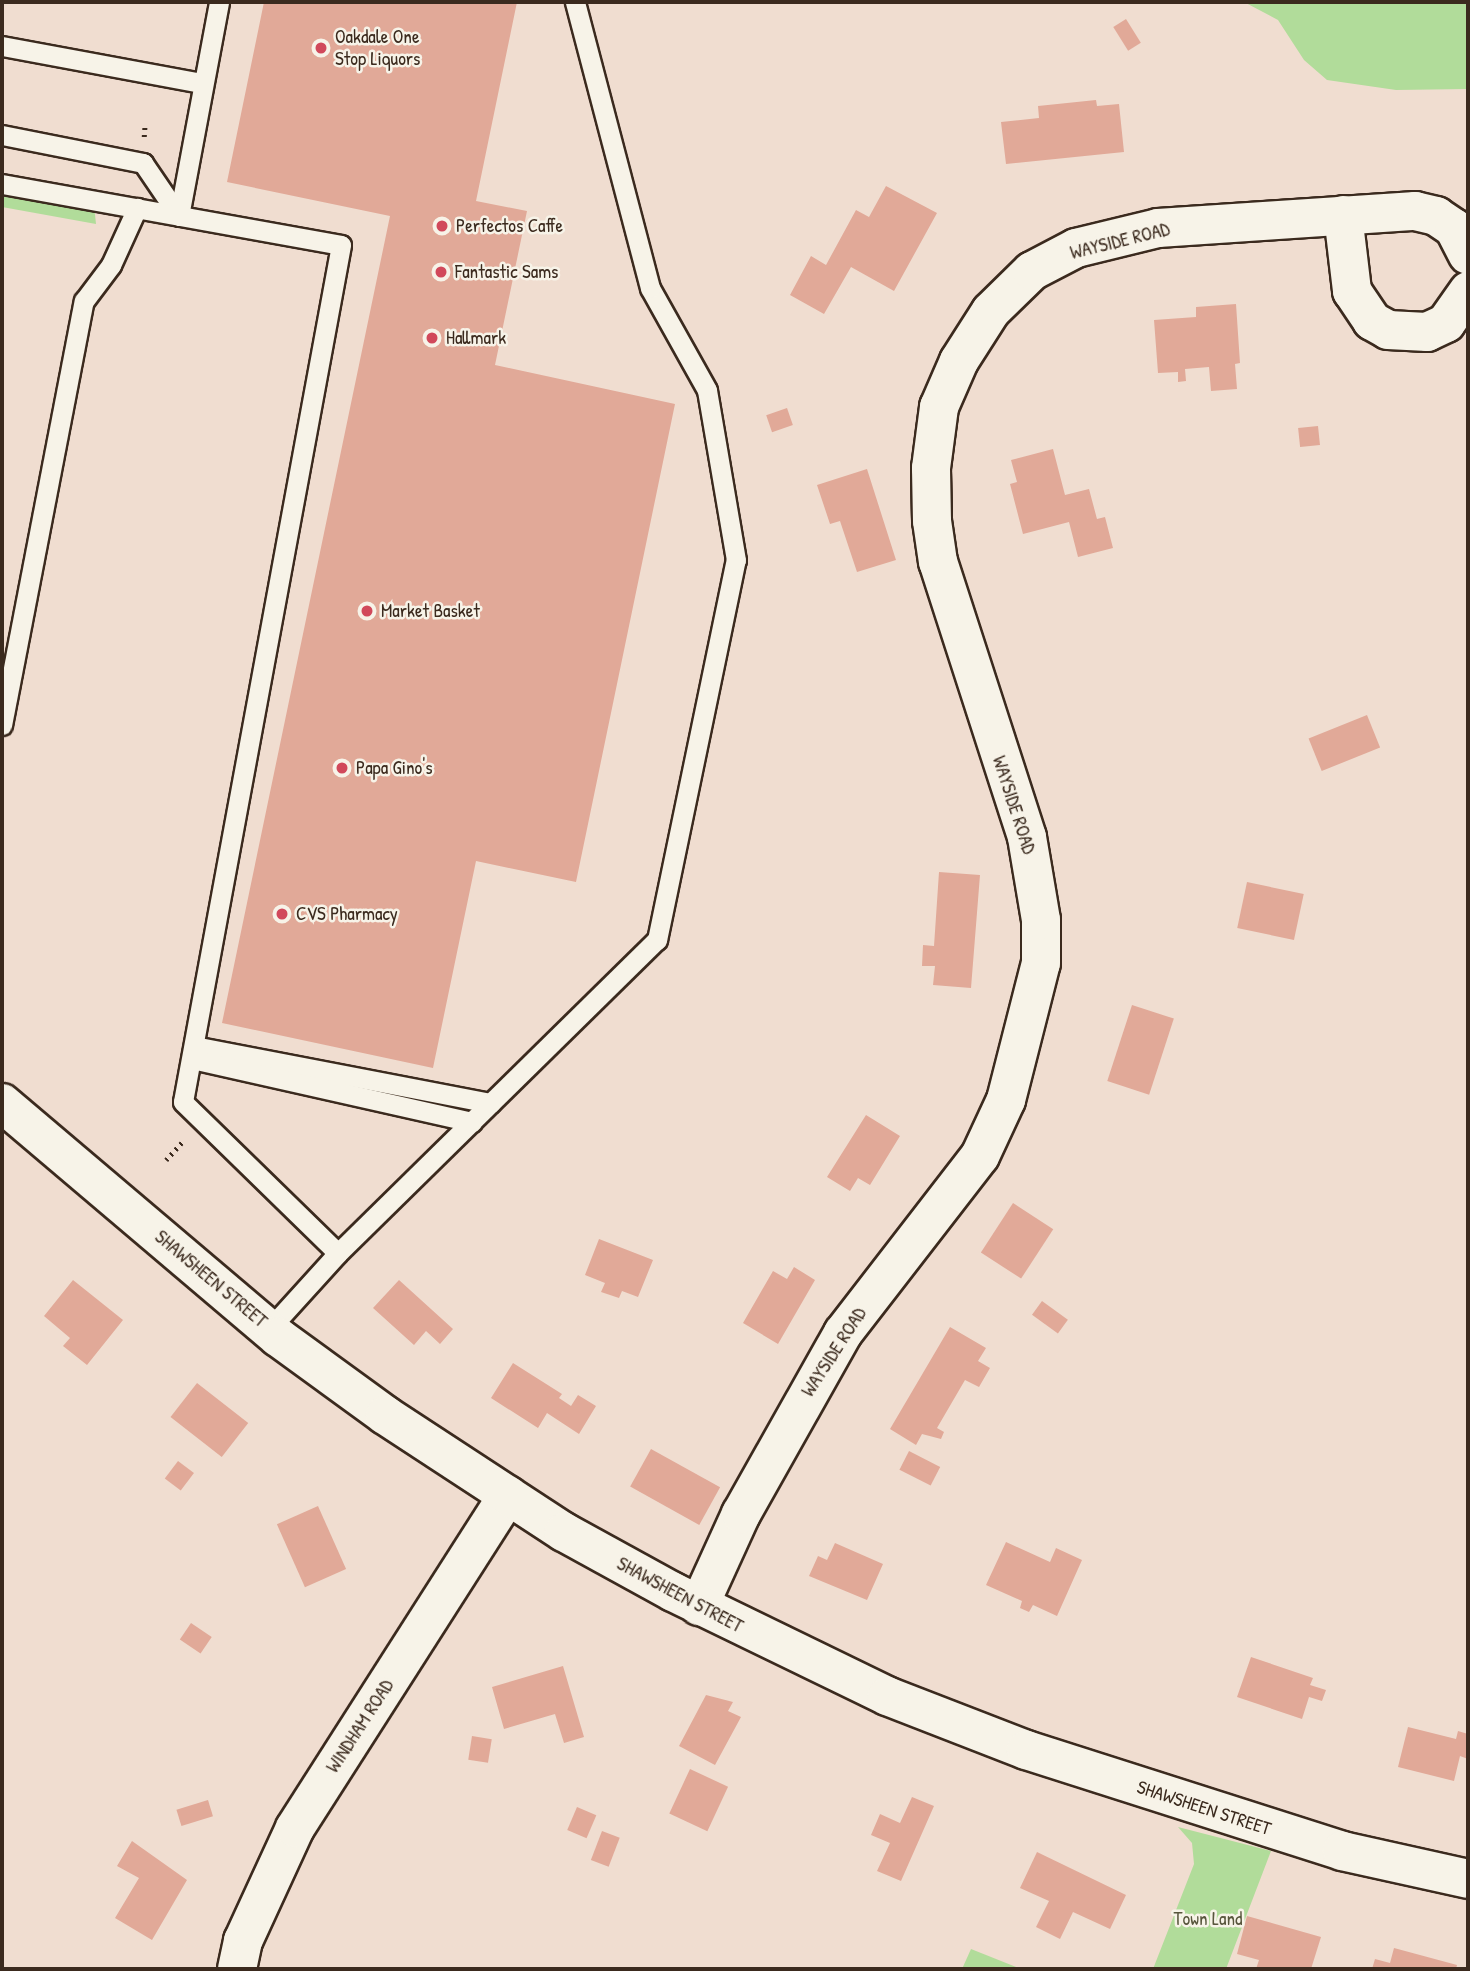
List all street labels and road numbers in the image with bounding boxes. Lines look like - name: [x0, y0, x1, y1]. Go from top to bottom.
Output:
- street label: WAYSIDE ROAD: [1068, 218, 1172, 264]
- street label: WAYSIDE ROAD: [987, 753, 1041, 857]
- street label: SHAWSHEEN STREET: [150, 1225, 272, 1333]
- street label: WAYSIDE ROAD: [797, 1303, 871, 1401]
- street label: SHAWSHEEN STREET: [613, 1552, 747, 1638]
- street label: WINDHAM ROAD: [321, 1675, 399, 1777]
- street label: SHAWSHEEN STREET: [1134, 1776, 1274, 1840]

